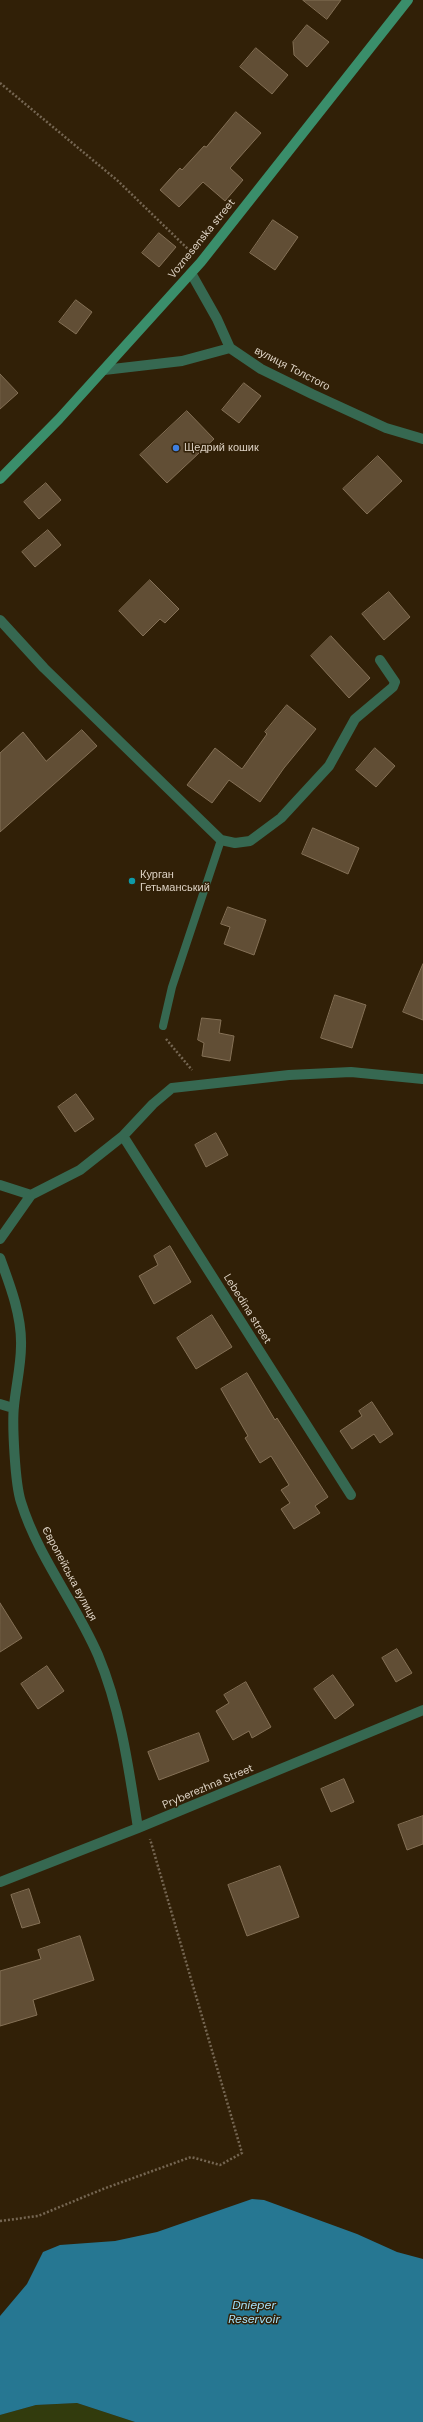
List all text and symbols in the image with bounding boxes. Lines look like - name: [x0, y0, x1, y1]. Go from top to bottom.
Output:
- street label: Voznesenska street: [166, 196, 238, 282]
- street label: вулиця Толстого: [252, 344, 332, 394]
- place label: Щедрий кошик: [184, 441, 259, 455]
- marker: Щедрий кошик: [171, 443, 181, 453]
- place label: Курган Гетьманський: [140, 868, 210, 894]
- marker: Курган Гетьманський: [127, 876, 137, 886]
- street label: Lebedina street: [220, 1272, 274, 1346]
- street label: Європейська вулиця: [38, 1524, 100, 1624]
- street label: Pryberezhna Street: [161, 1762, 255, 1812]
- water label: Dnieper Reservoir: [228, 2299, 280, 2327]

